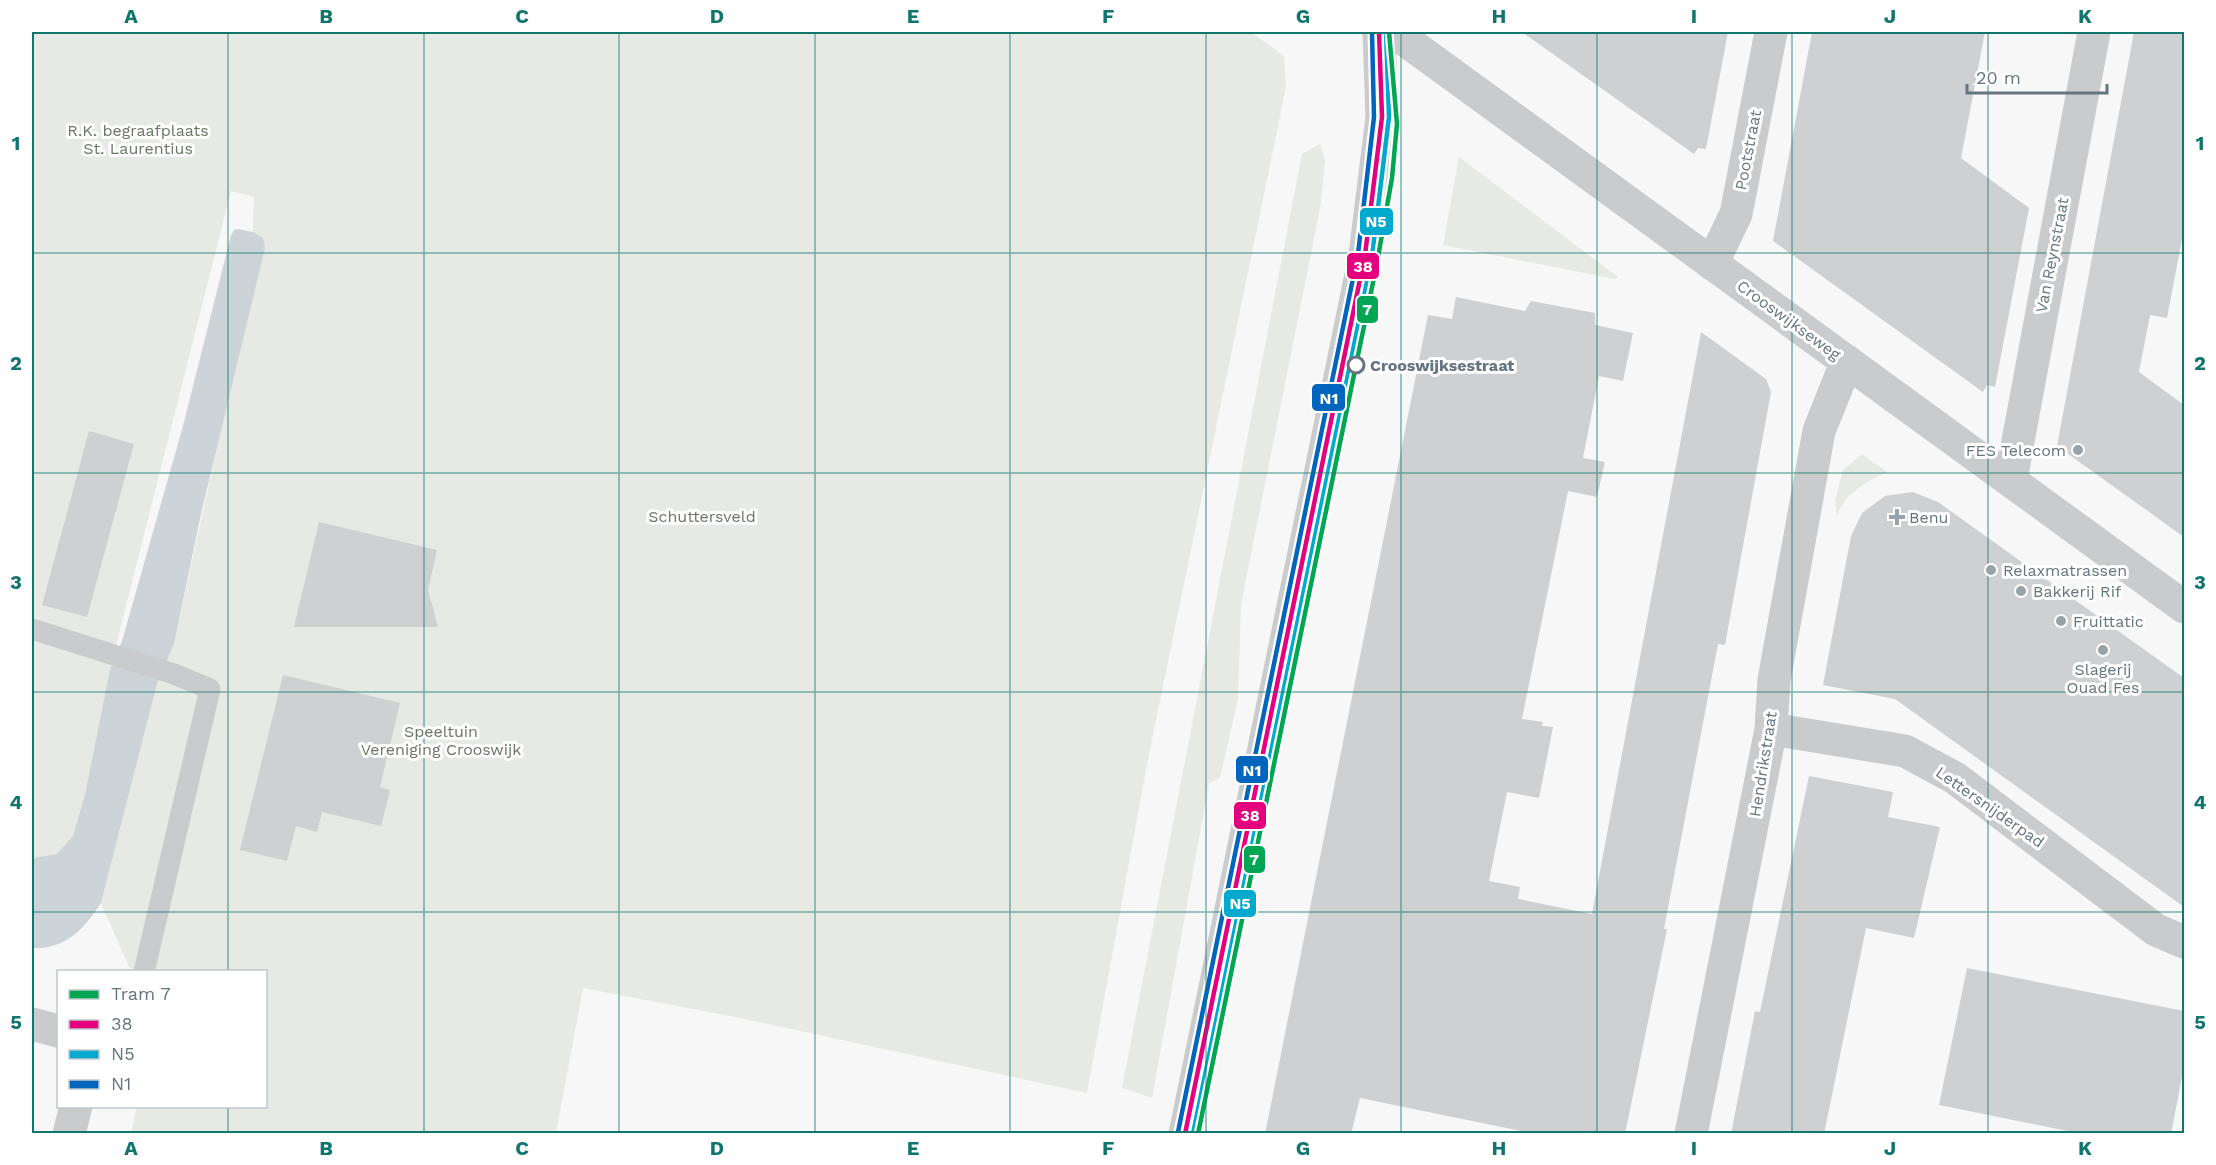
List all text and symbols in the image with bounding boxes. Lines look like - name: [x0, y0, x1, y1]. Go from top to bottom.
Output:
- text: A: [124, 4, 138, 28]
- text: B: [319, 4, 333, 28]
- text: C: [515, 4, 529, 28]
- text: D: [710, 4, 724, 28]
- text: E: [907, 4, 919, 28]
- text: F: [1102, 4, 1114, 28]
- text: G: [1296, 4, 1310, 28]
- text: H: [1492, 4, 1506, 28]
- text: I: [1691, 4, 1697, 28]
- text: J: [1884, 4, 1896, 28]
- text: K: [2078, 4, 2092, 28]
- scale bar: [1967, 57, 2106, 95]
- text: 20 m: [1976, 67, 2021, 88]
- street label: Pootstraat: [1731, 108, 1765, 192]
- park label: R.K. begraafplaats St. Laurentius: [67, 121, 209, 158]
- text: 1: [12, 131, 20, 155]
- text: 1: [2196, 131, 2204, 155]
- street label: Van Reynstraat: [2031, 195, 2073, 314]
- line badge: N5: [1359, 207, 1394, 236]
- text: N5: [1365, 212, 1387, 231]
- line badge: 38: [1346, 252, 1380, 280]
- text: 38: [1353, 257, 1373, 276]
- street label: Crooswijkseweg: [1733, 276, 1845, 364]
- line badge: 7: [1356, 295, 1379, 324]
- text: 7: [1362, 300, 1372, 319]
- text: 2: [10, 351, 22, 375]
- text: 2: [2194, 351, 2206, 375]
- marker: Crooswijksestraat: [1347, 356, 1365, 374]
- place label: Crooswijksestraat: [1370, 356, 1514, 375]
- line badge: N1: [1311, 383, 1346, 412]
- text: N1: [1320, 389, 1338, 408]
- place label: FES Telecom: [1966, 441, 2066, 460]
- marker: FES Telecom: [2071, 443, 2085, 457]
- park label: Schuttersveld: [648, 507, 756, 526]
- place label: Benu: [1909, 508, 1948, 527]
- marker: Benu: [1890, 510, 1904, 524]
- place label: Relaxmatrassen: [2003, 561, 2127, 580]
- marker: Relaxmatrassen: [1984, 563, 1998, 577]
- text: 3: [10, 570, 22, 594]
- text: 3: [2194, 570, 2206, 594]
- place label: Bakkerij Rif: [2033, 582, 2122, 601]
- marker: Bakkerij Rif: [2014, 584, 2028, 598]
- place label: Fruittatic: [2073, 612, 2144, 631]
- marker: Fruittatic: [2054, 614, 2068, 628]
- marker: Slagerij Ouad Fes: [2096, 643, 2110, 657]
- place label: Slagerij Ouad Fes: [2067, 660, 2139, 697]
- street label: Hendrikstraat: [1745, 710, 1781, 818]
- park label: Speeltuin Vereniging Crooswijk: [361, 722, 521, 759]
- line badge: N1: [1235, 755, 1269, 784]
- text: N1: [1243, 761, 1261, 780]
- street label: Lettersnijderpad: [1932, 763, 2048, 851]
- text: 4: [10, 790, 23, 814]
- text: 4: [2194, 790, 2207, 814]
- line badge: 38: [1233, 801, 1267, 830]
- text: 38: [1240, 806, 1260, 825]
- line badge: 7: [1243, 845, 1266, 874]
- text: 7: [1249, 850, 1259, 869]
- line badge: N5: [1223, 889, 1257, 918]
- text: N5: [1229, 894, 1251, 913]
- legend: [57, 970, 267, 1108]
- text: Tram 7: [111, 983, 171, 1004]
- text: 5: [10, 1010, 22, 1034]
- text: 5: [2194, 1010, 2206, 1034]
- text: 38: [111, 1013, 133, 1034]
- text: N5: [111, 1043, 135, 1064]
- text: N1: [111, 1073, 131, 1094]
- text: A: [124, 1136, 138, 1160]
- text: B: [319, 1136, 333, 1160]
- text: C: [515, 1136, 529, 1160]
- text: D: [710, 1136, 724, 1160]
- text: E: [907, 1136, 919, 1160]
- text: F: [1102, 1136, 1114, 1160]
- text: G: [1296, 1136, 1310, 1160]
- text: H: [1492, 1136, 1506, 1160]
- text: I: [1691, 1136, 1697, 1160]
- text: J: [1884, 1136, 1896, 1160]
- text: K: [2078, 1136, 2092, 1160]

